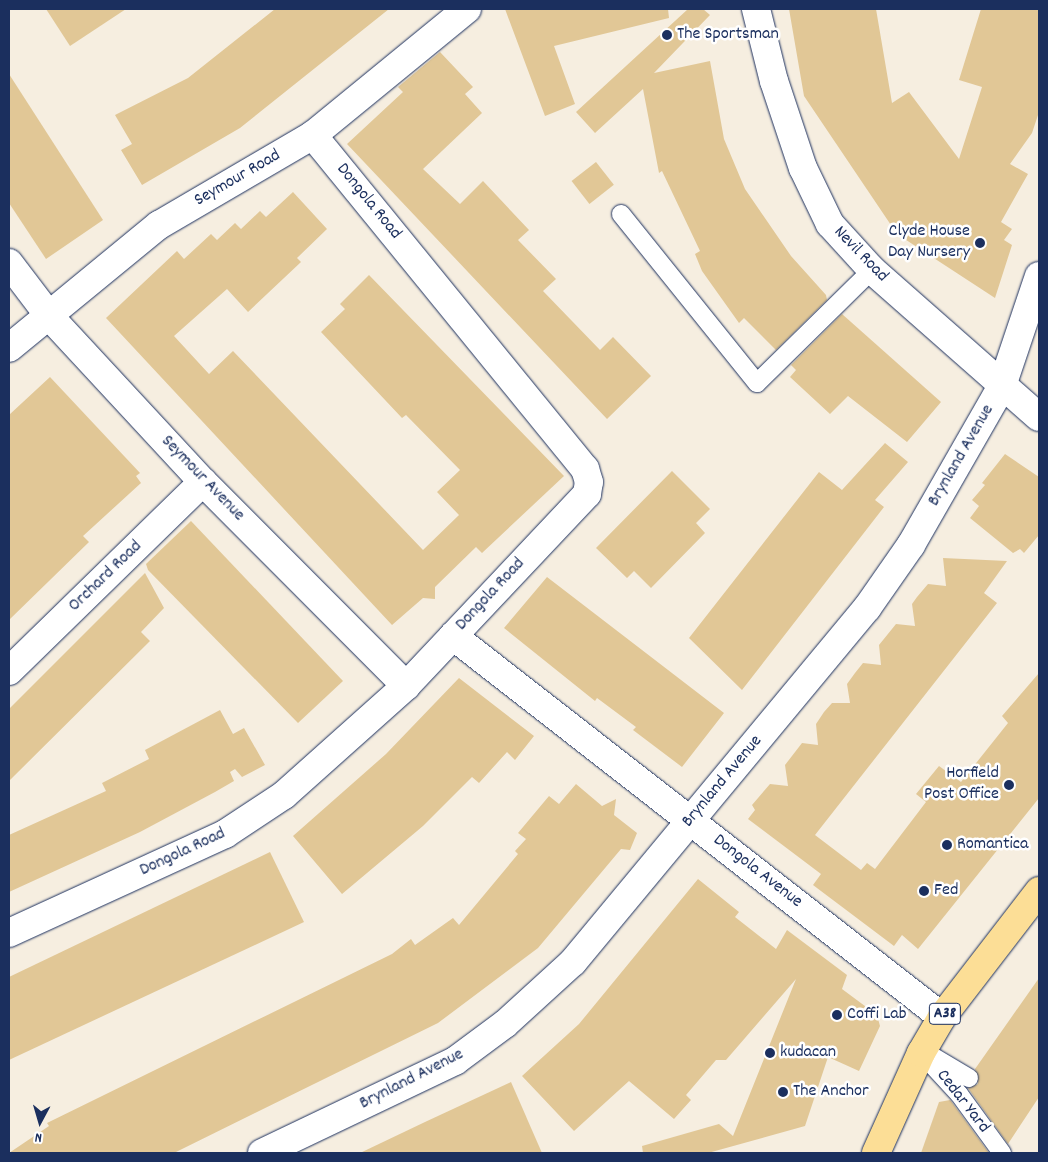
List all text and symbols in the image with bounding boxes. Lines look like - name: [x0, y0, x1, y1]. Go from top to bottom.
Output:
- place label: The Sportsman: [677, 24, 779, 46]
- marker: The Sportsman: [661, 29, 673, 41]
- street label: Seymour Road: [191, 146, 285, 212]
- street label: Dongola Road: [331, 159, 405, 245]
- street label: Nevil Road: [828, 222, 892, 288]
- place label: Clyde House Day Nursery: [888, 222, 970, 264]
- marker: Clyde House Day Nursery: [974, 237, 986, 249]
- street label: Brynland Avenue: [924, 401, 1000, 511]
- street label: Seymour Avenue: [156, 431, 248, 527]
- street label: Orchard Road: [65, 537, 147, 617]
- street label: Dongola Road: [452, 554, 530, 636]
- street label: Brynland Avenue: [678, 732, 768, 832]
- place label: Horfield Post Office: [924, 764, 999, 806]
- marker: Horfield Post Office: [1003, 779, 1015, 791]
- street label: Dongola Road: [137, 824, 229, 882]
- street label: Dongola Avenue: [708, 830, 806, 914]
- place label: Romantica: [957, 834, 1029, 856]
- marker: Romantica: [941, 839, 953, 851]
- place label: Fed: [934, 880, 958, 902]
- marker: Fed: [918, 885, 930, 897]
- road number: A38: [929, 1001, 961, 1028]
- place label: Coffi Lab: [847, 1004, 907, 1026]
- marker: Coffi Lab: [831, 1009, 843, 1021]
- place label: kudacan: [780, 1042, 836, 1064]
- street label: Brynland Avenue: [356, 1045, 468, 1115]
- marker: kudacan: [764, 1047, 776, 1059]
- street label: Cedar Yard: [931, 1066, 993, 1138]
- place label: The Anchor: [793, 1081, 869, 1103]
- marker: The Anchor: [777, 1086, 789, 1098]
- north arrow: [15, 1097, 65, 1147]
- text: N: [34, 1127, 43, 1147]

